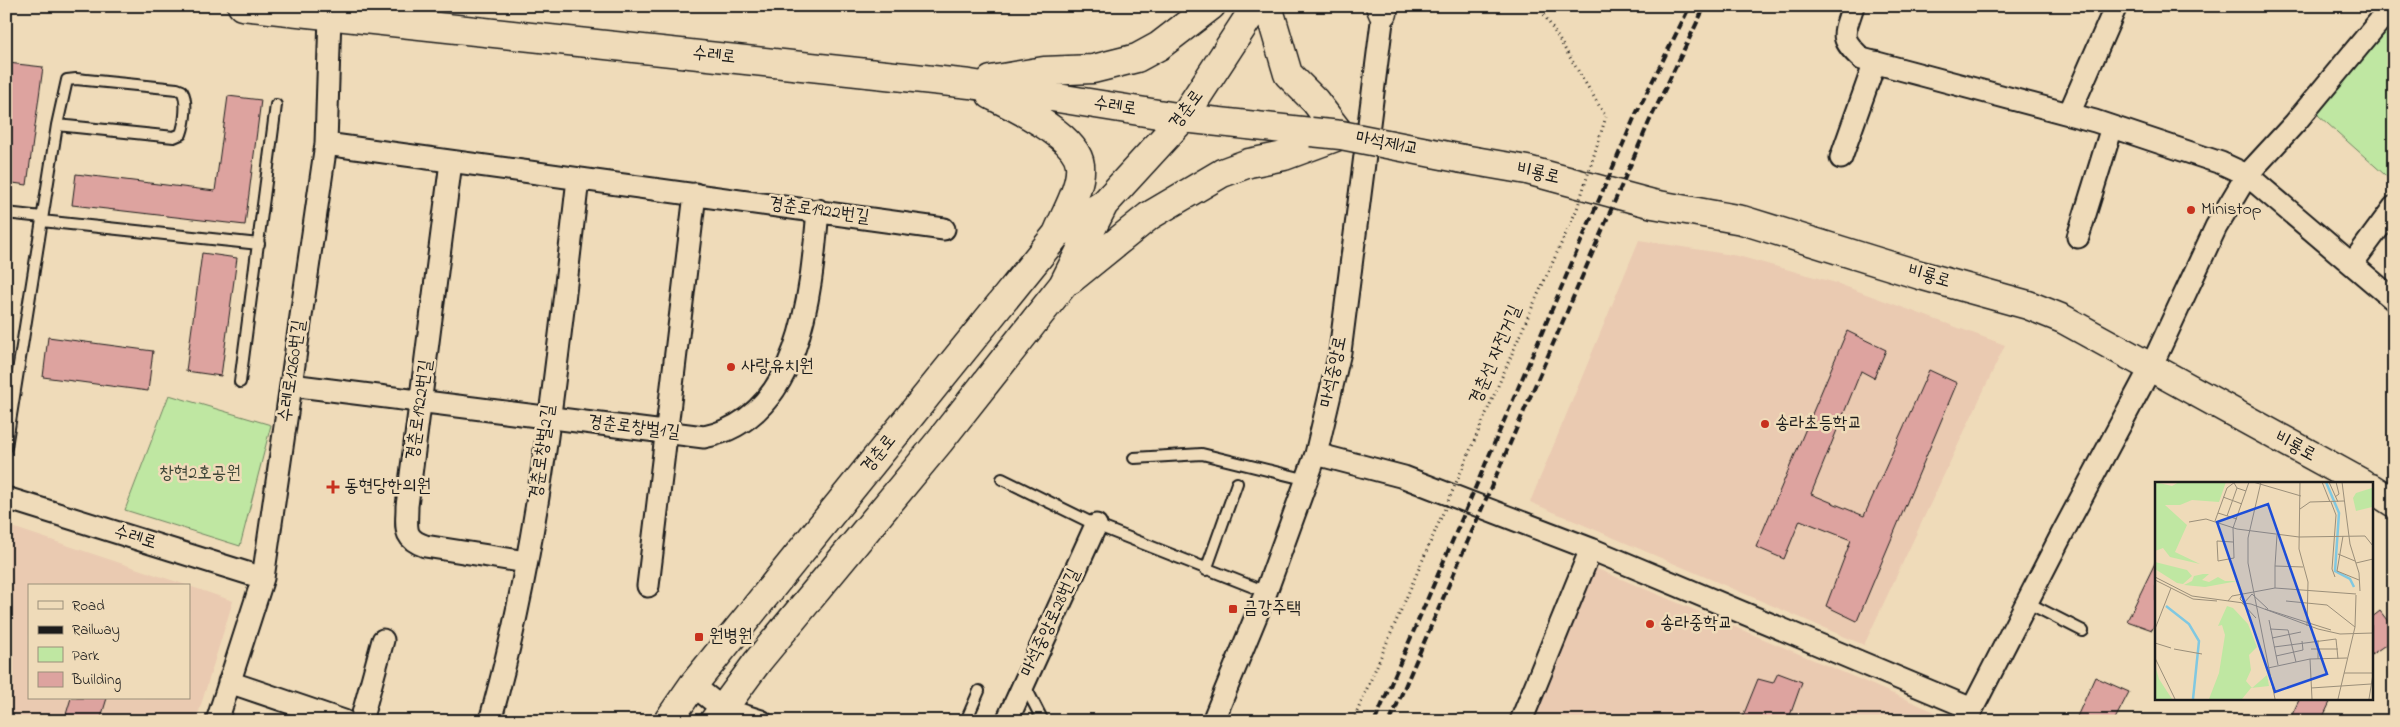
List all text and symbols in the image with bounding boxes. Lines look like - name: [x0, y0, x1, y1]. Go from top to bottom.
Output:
- street label: 수레로: [691, 41, 737, 71]
- street label: 경춘로: [1164, 85, 1210, 135]
- street label: 수레로: [1092, 91, 1138, 123]
- street label: 마석제1교: [1353, 125, 1421, 163]
- street label: 비룡로: [1514, 156, 1562, 192]
- street label: 경춘로1922번길: [767, 191, 872, 231]
- place label: Ministop: [2201, 197, 2262, 223]
- marker: Ministop: [2185, 204, 2197, 216]
- street label: 비룡로: [1905, 259, 1953, 295]
- street label: 경춘선 자전거길: [1463, 301, 1529, 409]
- street label: 수레로1260번길: [273, 318, 313, 424]
- street label: 마석중앙로: [1314, 334, 1354, 410]
- place label: 사랑유치원: [741, 354, 813, 380]
- street label: 경춘로1922번길: [400, 357, 440, 462]
- marker: 사랑유치원: [725, 361, 737, 373]
- street label: 경춘로창벌2길: [523, 402, 563, 501]
- street label: 경춘로창벌1길: [586, 409, 682, 447]
- place label: 송라초등학교: [1775, 411, 1862, 437]
- marker: 송라초등학교: [1759, 418, 1771, 430]
- street label: 비룡로: [2270, 425, 2320, 469]
- street label: 경춘로: [855, 429, 903, 479]
- park label: 창현2호공원: [159, 461, 241, 487]
- place label: 동현당한의원: [344, 474, 431, 500]
- marker: 동현당한의원: [326, 480, 340, 494]
- inset map: [2155, 482, 2372, 700]
- street label: 수레로: [110, 519, 160, 557]
- street label: 마석중앙로28번길: [1014, 564, 1088, 682]
- legend: [28, 584, 190, 700]
- text: Road: [72, 595, 105, 617]
- place label: 금강주택: [1243, 596, 1301, 622]
- marker: 금강주택: [1227, 603, 1239, 615]
- place label: 송라중학교: [1660, 611, 1732, 637]
- marker: 송라중학교: [1644, 618, 1656, 630]
- text: Railway: [72, 619, 120, 642]
- place label: 원병원: [709, 624, 752, 650]
- marker: 원병원: [693, 631, 705, 643]
- text: Park: [72, 645, 100, 667]
- text: Building: [71, 669, 121, 692]

